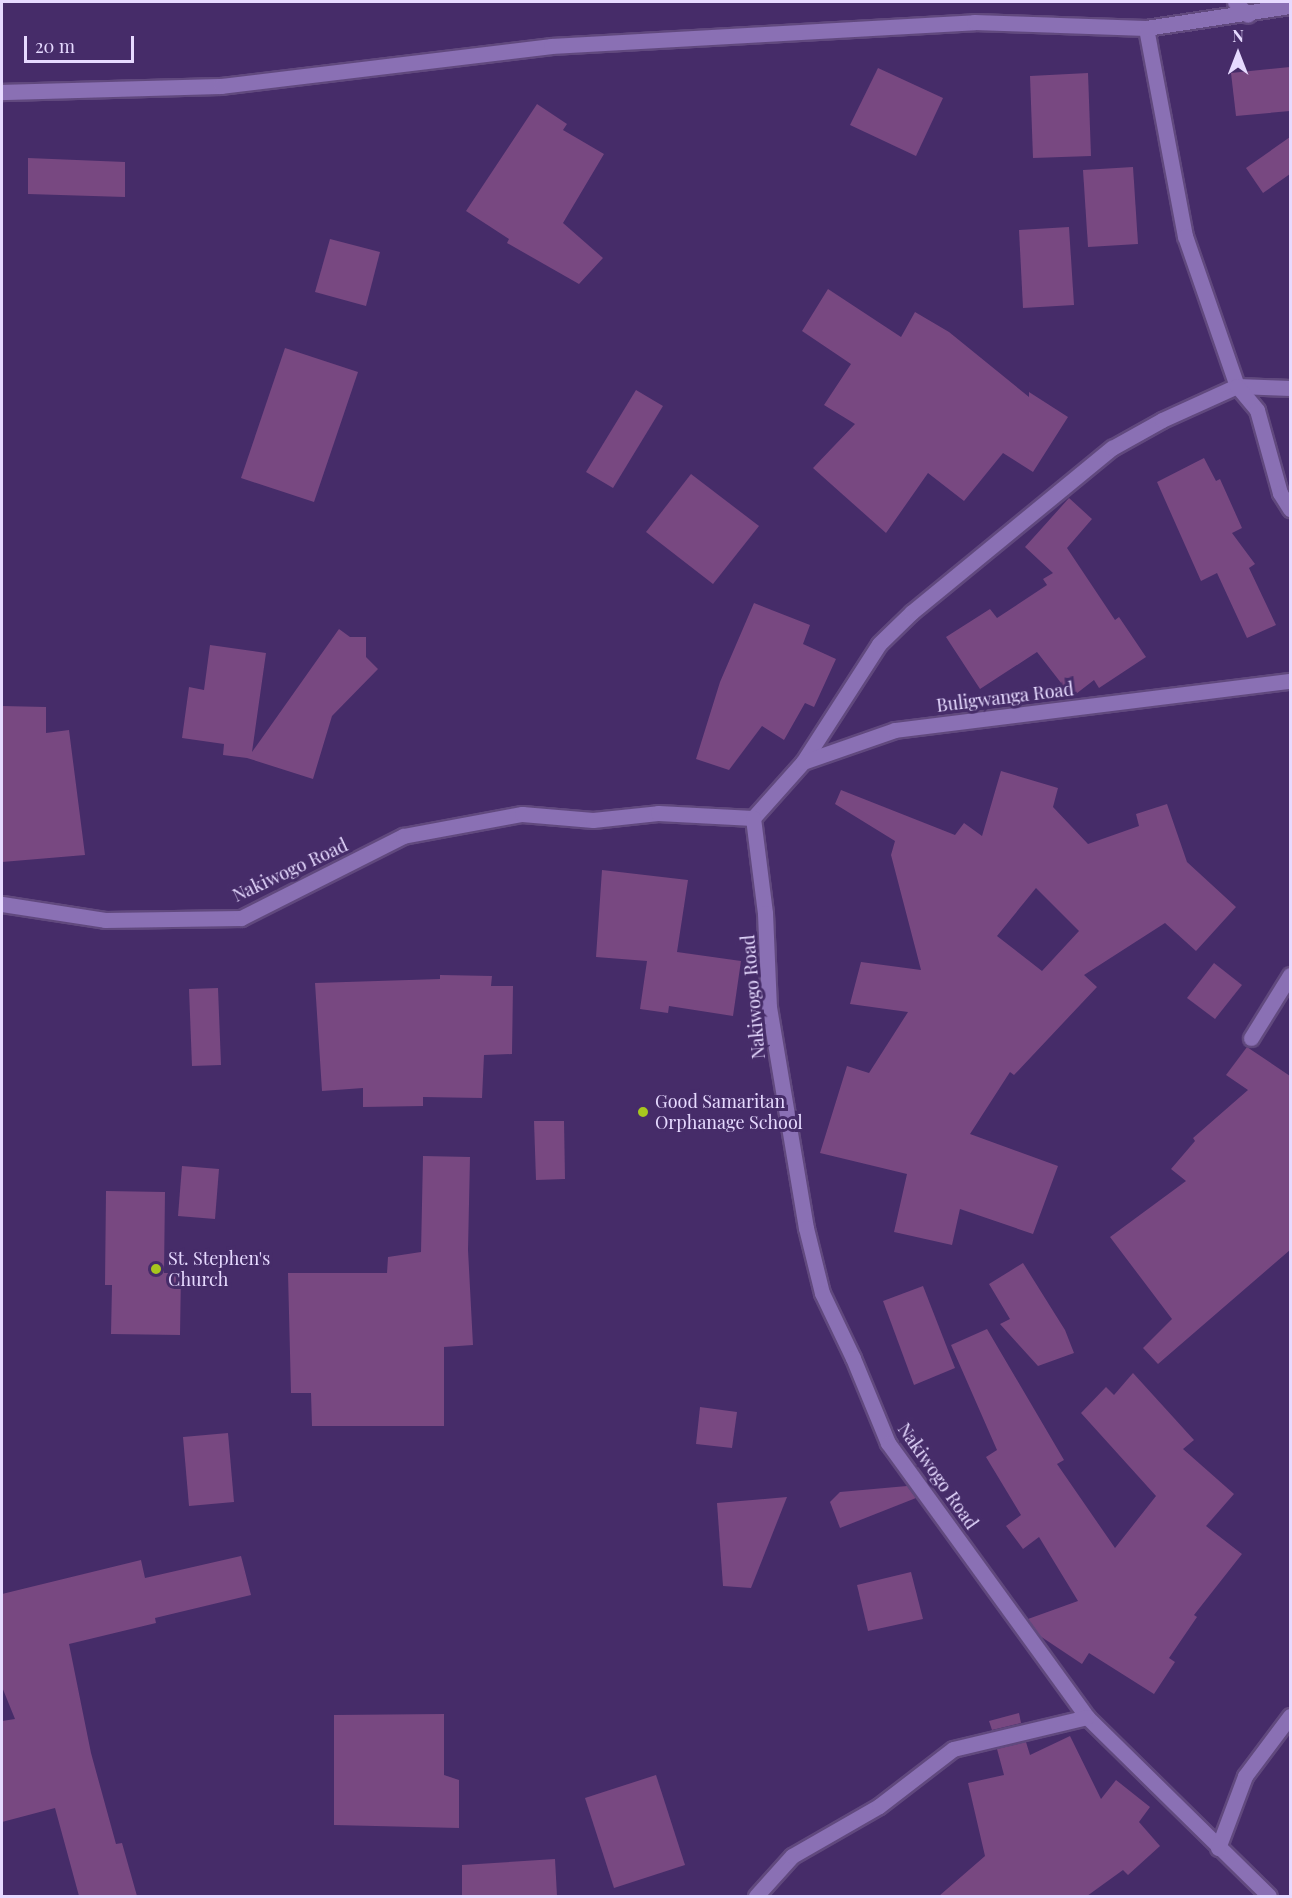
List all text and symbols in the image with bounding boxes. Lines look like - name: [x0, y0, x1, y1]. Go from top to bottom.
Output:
- scale bar: [27, 24, 136, 62]
- north arrow: [1208, 24, 1268, 84]
- text: N: [1232, 25, 1244, 46]
- text: 20 m: [35, 34, 75, 58]
- street label: Buligwanga Road: [935, 678, 1075, 716]
- street label: Nakiwogo Road: [229, 834, 351, 906]
- street label: Nakiwogo Road: [737, 934, 769, 1060]
- place label: Good Samaritan Orphanage School: [655, 1091, 803, 1134]
- marker: Good Samaritan Orphanage School: [636, 1105, 650, 1119]
- place label: St. Stephen's Church: [168, 1248, 270, 1290]
- marker: St. Stephen's Church: [149, 1262, 163, 1276]
- street label: Nakiwogo Road: [893, 1419, 983, 1533]

